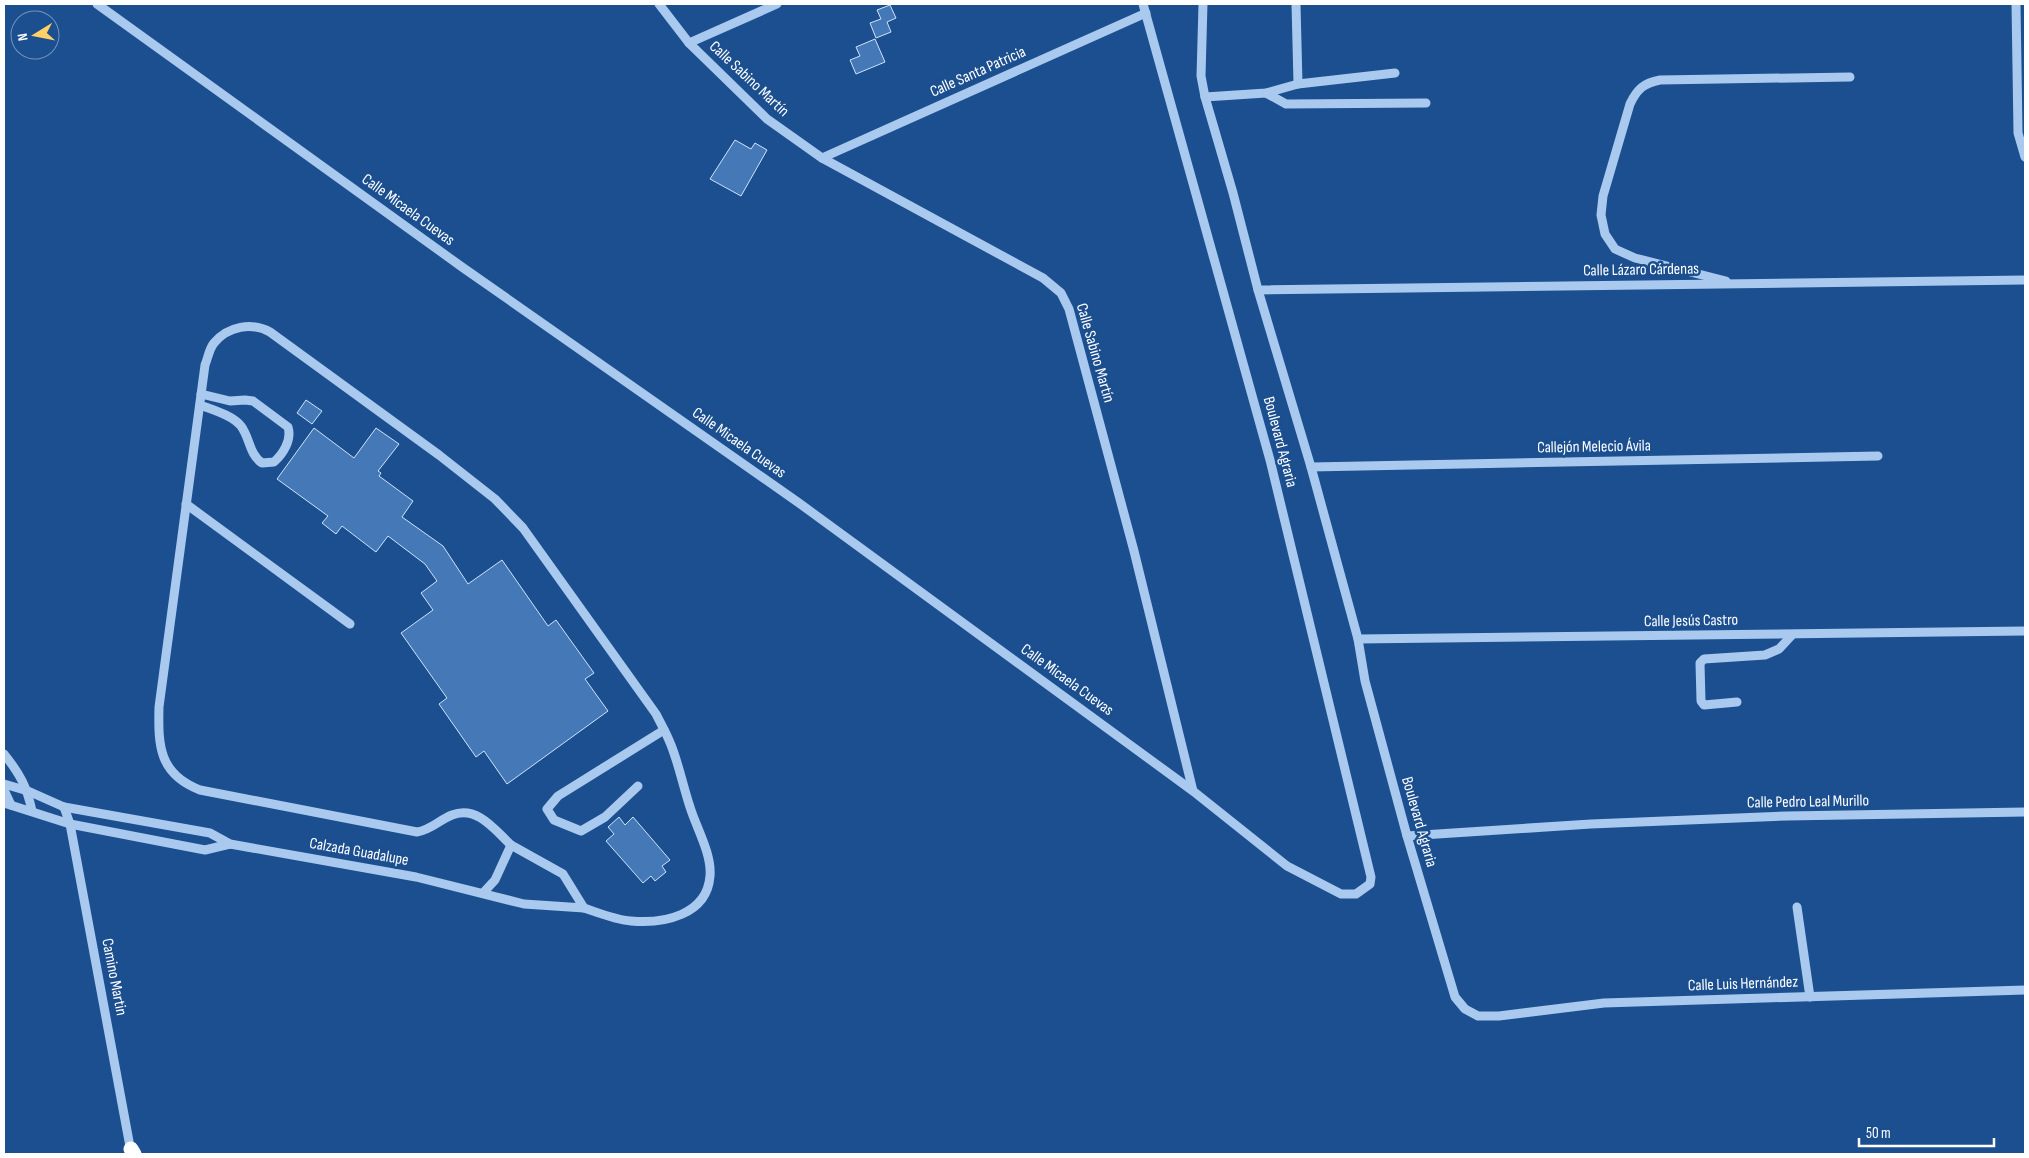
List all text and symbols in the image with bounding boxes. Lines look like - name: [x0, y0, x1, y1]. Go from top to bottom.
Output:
- north arrow: [10, 10, 60, 60]
- text: N: [14, 32, 32, 42]
- street label: Calle Sabino Martín: [705, 37, 793, 121]
- street label: Calle Santa Patricia: [927, 42, 1029, 102]
- street label: Calle Micaela Cuevas: [358, 170, 458, 250]
- street label: Calle Lázaro Cárdenas: [1583, 259, 1699, 281]
- street label: Calle Sabino Martín: [1072, 301, 1118, 405]
- street label: Boulevard Agraria: [1259, 395, 1301, 489]
- street label: Calle Micaela Cuevas: [688, 404, 790, 482]
- street label: Callejón Melecio Ávila: [1537, 437, 1651, 457]
- street label: Calle Jesús Castro: [1644, 611, 1738, 631]
- street label: Calle Micaela Cuevas: [1017, 640, 1117, 720]
- street label: Boulevard Agraria: [1397, 775, 1441, 869]
- street label: Calle Pedro Leal Murillo: [1747, 791, 1869, 813]
- street label: Calzada Guadalupe: [308, 834, 410, 870]
- street label: Camino Martin: [97, 937, 131, 1017]
- street label: Calle Luis Hernández: [1688, 973, 1799, 995]
- scale bar: [1859, 1116, 1994, 1148]
- text: 50 m: [1866, 1124, 1891, 1143]

